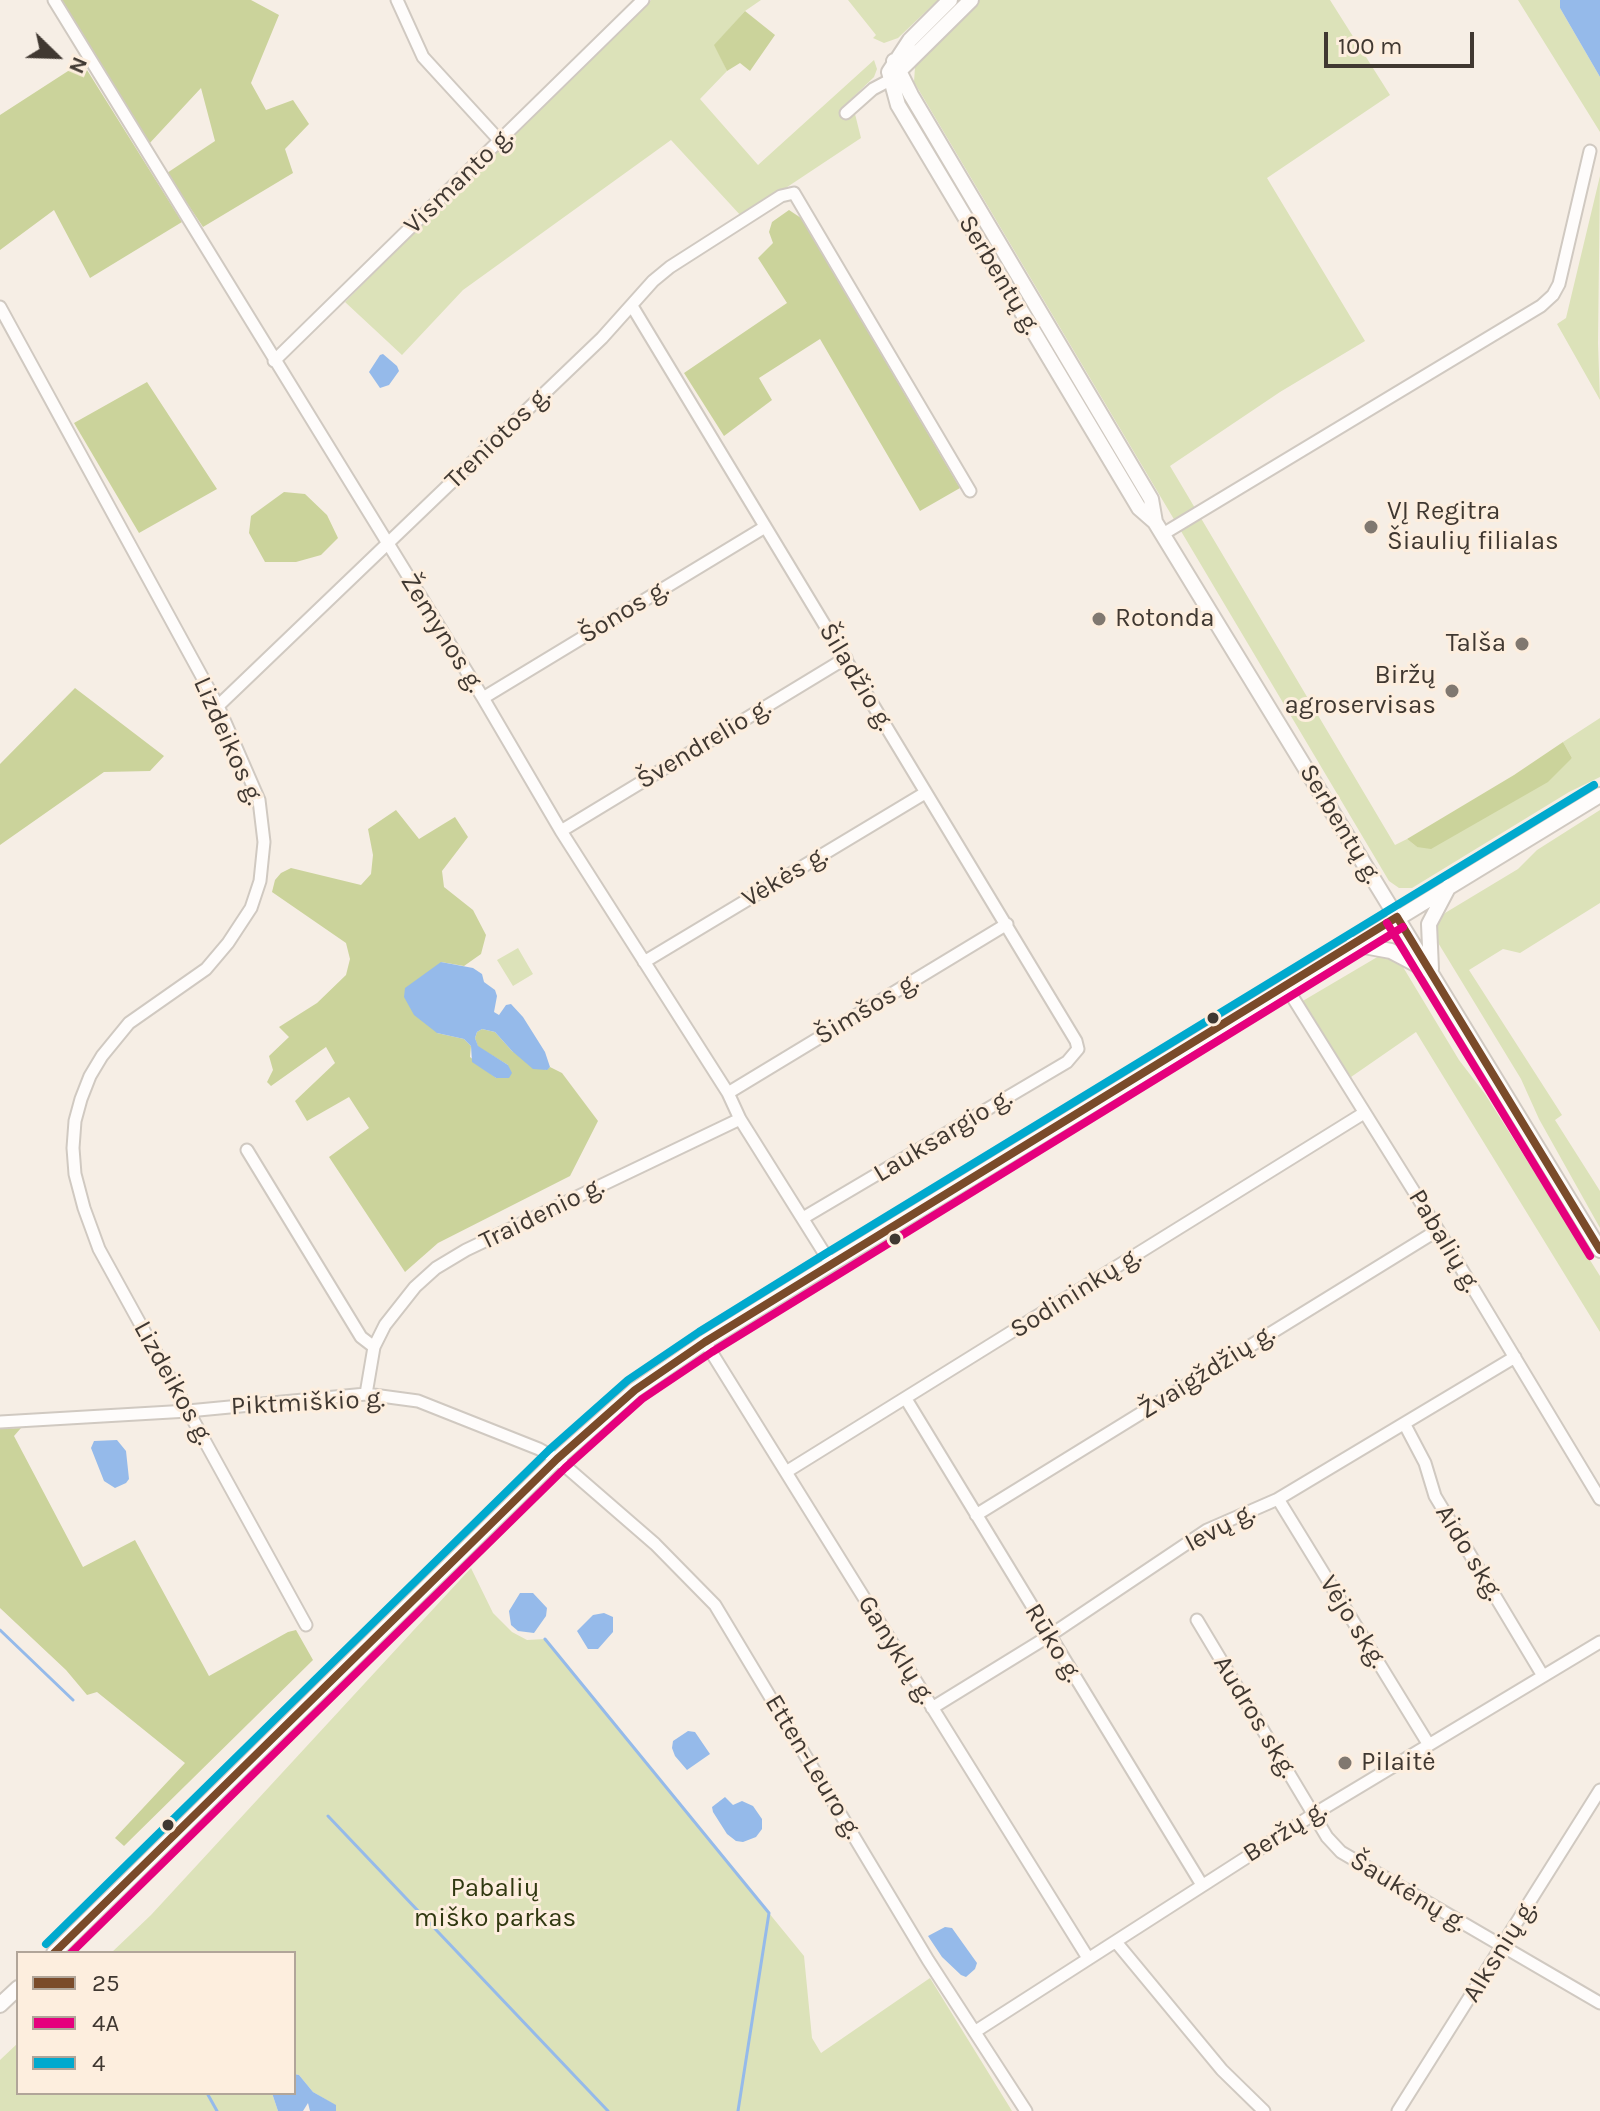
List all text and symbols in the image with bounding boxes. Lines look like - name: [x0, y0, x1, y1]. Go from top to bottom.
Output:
- north arrow: [16, 16, 96, 96]
- scale bar: [1328, 16, 1478, 66]
- text: 100 m: [1338, 32, 1403, 60]
- text: N: [63, 53, 93, 78]
- street label: Vismanto g.: [398, 121, 520, 241]
- street label: Serbentų g.: [951, 210, 1047, 340]
- street label: Treniotos g.: [439, 380, 557, 496]
- place label: VĮ Regitra Šiaulių filialas: [1387, 496, 1559, 558]
- marker: VĮ Regitra Šiaulių filialas: [1362, 518, 1380, 536]
- street label: Žemynos g.: [393, 568, 491, 698]
- street label: Šonos g.: [574, 573, 674, 651]
- place label: Rotonda: [1115, 603, 1215, 635]
- marker: Rotonda: [1090, 610, 1108, 628]
- street label: Šiladžio g.: [812, 617, 900, 737]
- place label: Talša: [1446, 628, 1506, 660]
- marker: Talša: [1513, 635, 1531, 653]
- place label: Biržų agroservisas: [1285, 660, 1436, 722]
- street label: Lizdeikos g.: [186, 672, 270, 810]
- marker: Biržų agroservisas: [1443, 682, 1461, 700]
- street label: Švendrelio g.: [631, 692, 777, 796]
- street label: Serbentų g.: [1292, 759, 1388, 889]
- street label: Vėkės g.: [737, 839, 833, 915]
- street label: Šimšos g.: [810, 966, 924, 1052]
- unlabelled marker: [1205, 1010, 1221, 1026]
- street label: Lauksargio g.: [868, 1082, 1018, 1190]
- street label: Traidenio g.: [475, 1171, 609, 1257]
- street label: Pabalių g.: [1401, 1184, 1487, 1298]
- unlabelled marker: [887, 1231, 903, 1247]
- street label: Sodininkų g.: [1005, 1241, 1147, 1345]
- street label: Lizdeikos g.: [126, 1316, 220, 1450]
- street label: Žvaigždžių g.: [1133, 1318, 1281, 1426]
- street label: Piktmiškio g.: [230, 1383, 386, 1423]
- street label: Ievų g.: [1180, 1497, 1260, 1559]
- street label: Aido skg.: [1428, 1499, 1510, 1607]
- street label: Vėjo skg.: [1312, 1570, 1394, 1674]
- street label: Ganyklų g.: [850, 1590, 942, 1710]
- street label: Rūko g.: [1017, 1598, 1089, 1688]
- street label: Audros skg.: [1206, 1650, 1304, 1784]
- street label: Etten-Leuro g.: [758, 1689, 868, 1845]
- place label: Pilaitė: [1361, 1747, 1436, 1779]
- marker: Pilaitė: [1336, 1754, 1354, 1772]
- street label: Beržų g.: [1238, 1794, 1332, 1870]
- unlabelled marker: [160, 1817, 176, 1833]
- street label: Šaukėnų g.: [1344, 1845, 1472, 1939]
- park label: Pabalių miško parkas: [414, 1873, 576, 1934]
- street label: Alksnių g.: [1456, 1894, 1544, 2008]
- legend: [16, 1951, 296, 2095]
- text: 25: [92, 1969, 119, 1997]
- text: 4A: [92, 2009, 119, 2037]
- text: 4: [92, 2049, 105, 2077]

